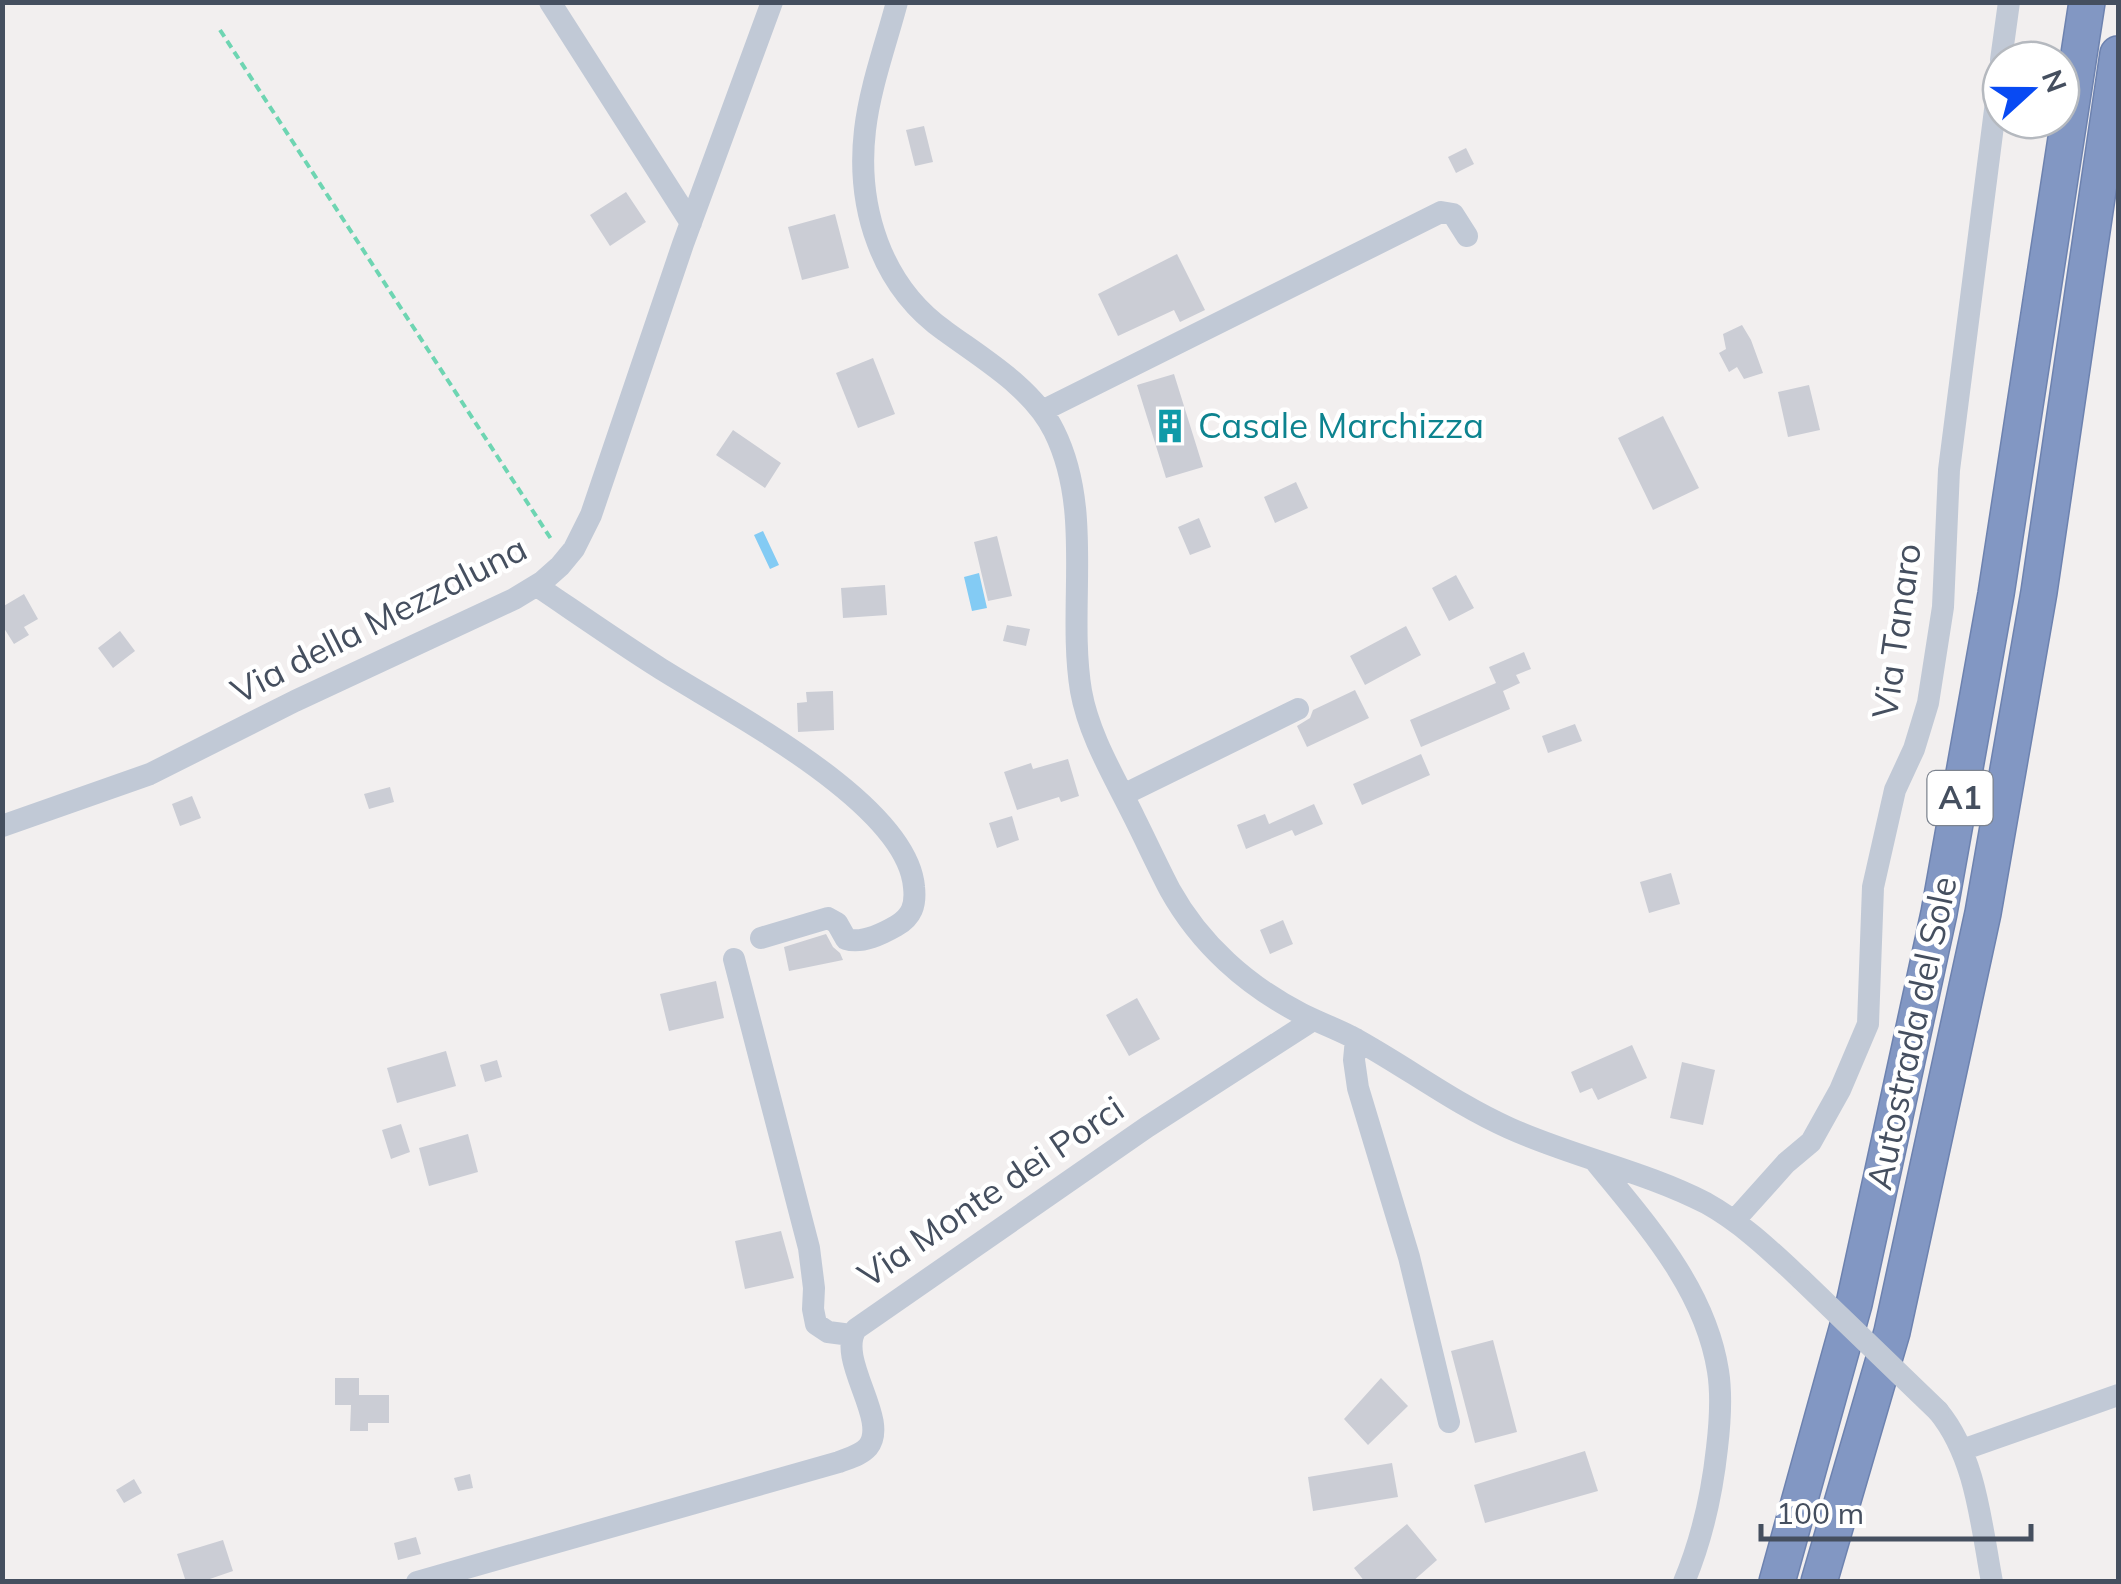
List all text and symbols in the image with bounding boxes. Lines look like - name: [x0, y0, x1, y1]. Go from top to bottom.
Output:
- north arrow: [1981, 40, 2081, 140]
- text: N: [2035, 65, 2075, 97]
- place label: Casale Marchizza: [1198, 403, 1484, 447]
- building icon: Casale Marchizza: [1151, 407, 1189, 445]
- street label: Via della Mezzaluna: [223, 526, 534, 713]
- street label: Via Tanaro: [1862, 540, 1930, 721]
- road number: A1: [1928, 771, 1992, 825]
- street label: Autostrada del Sole: [1856, 872, 1966, 1193]
- street label: Via Monte dei Porci: [849, 1086, 1132, 1296]
- scale bar: [1761, 1479, 2031, 1541]
- text: 100 m: [1776, 1494, 1864, 1532]

